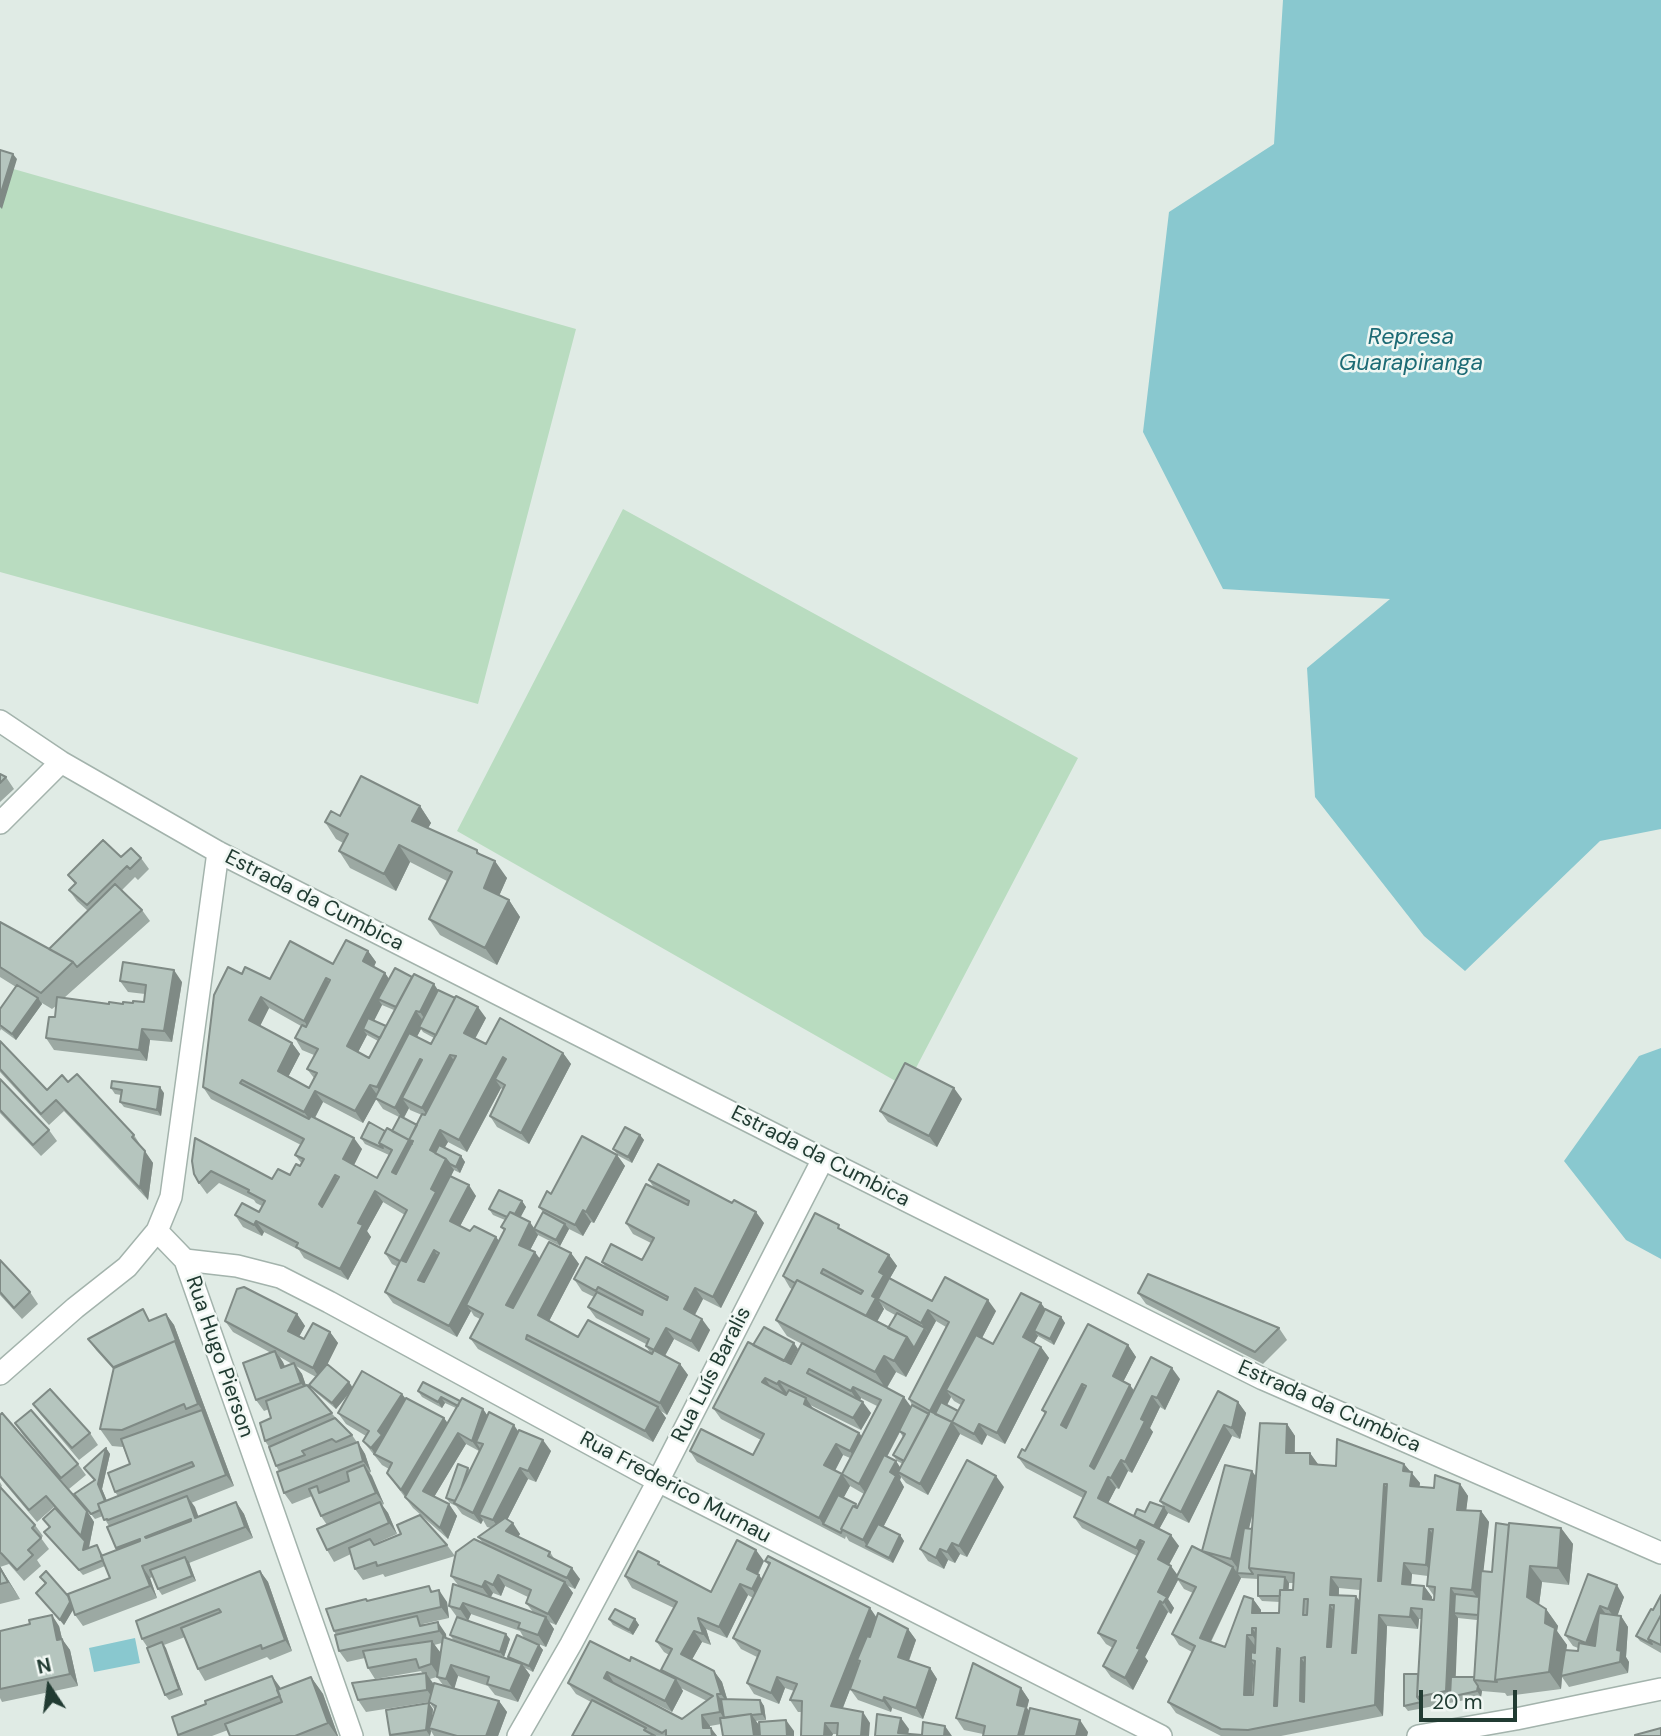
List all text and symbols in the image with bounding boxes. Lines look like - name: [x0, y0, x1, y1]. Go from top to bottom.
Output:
- water label: Represa Guarapiranga: [1339, 324, 1483, 378]
- street label: Estrada da Cumbica: [220, 845, 408, 957]
- street label: Estrada da Cumbica: [726, 1101, 914, 1213]
- street label: Rua Hugo Pierson: [180, 1273, 258, 1441]
- street label: Rua Luís Baralis: [667, 1303, 757, 1447]
- street label: Estrada da Cumbica: [1234, 1355, 1424, 1459]
- street label: Rua Frederico Murnau: [575, 1427, 775, 1549]
- north arrow: [14, 1652, 84, 1722]
- text: N: [35, 1652, 54, 1680]
- scale bar: [1423, 1676, 1521, 1720]
- text: 20 m: [1432, 1688, 1483, 1716]

